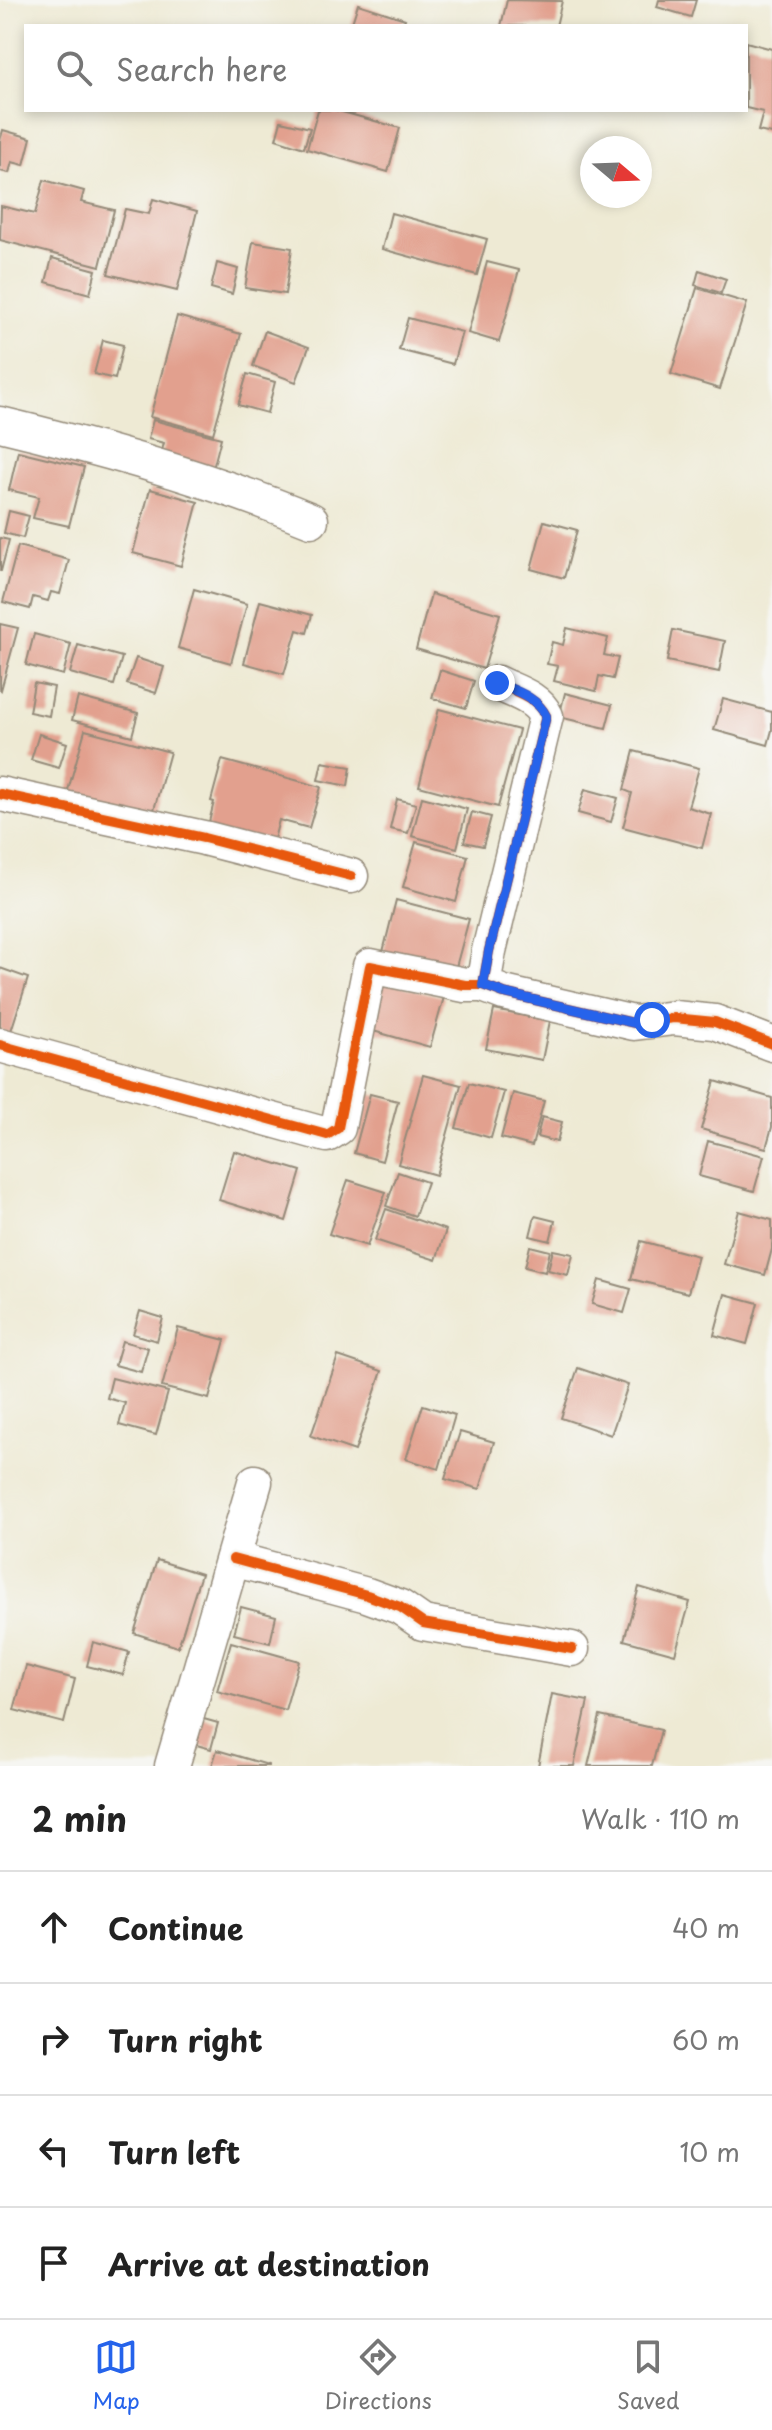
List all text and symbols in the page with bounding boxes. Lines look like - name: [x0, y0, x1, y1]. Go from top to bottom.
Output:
- search box: [24, 24, 748, 112]
- icon: search: [52, 46, 96, 90]
- text: Search here: [116, 46, 288, 91]
- north arrow: [580, 136, 652, 208]
- route end: [479, 665, 515, 701]
- route start: [634, 1002, 670, 1038]
- text: 2 min: [32, 1792, 127, 1844]
- text: Walk · 110 m: [581, 1799, 740, 1838]
- icon: ahead: [32, 1905, 76, 1949]
- text: Continue: [108, 1905, 243, 1950]
- text: 40 m: [672, 1908, 740, 1947]
- icon: right: [32, 2017, 76, 2061]
- text: Turn right: [108, 2017, 263, 2062]
- text: 60 m: [672, 2020, 740, 2059]
- icon: left: [32, 2129, 76, 2173]
- text: Turn left: [108, 2129, 240, 2174]
- text: 10 m: [679, 2132, 740, 2171]
- icon: arrive: [32, 2241, 76, 2285]
- text: Arrive at destination: [108, 2241, 430, 2286]
- tab: Map: [93, 2335, 140, 2416]
- tab: Directions: [325, 2335, 432, 2416]
- tab: Saved: [617, 2335, 679, 2416]

